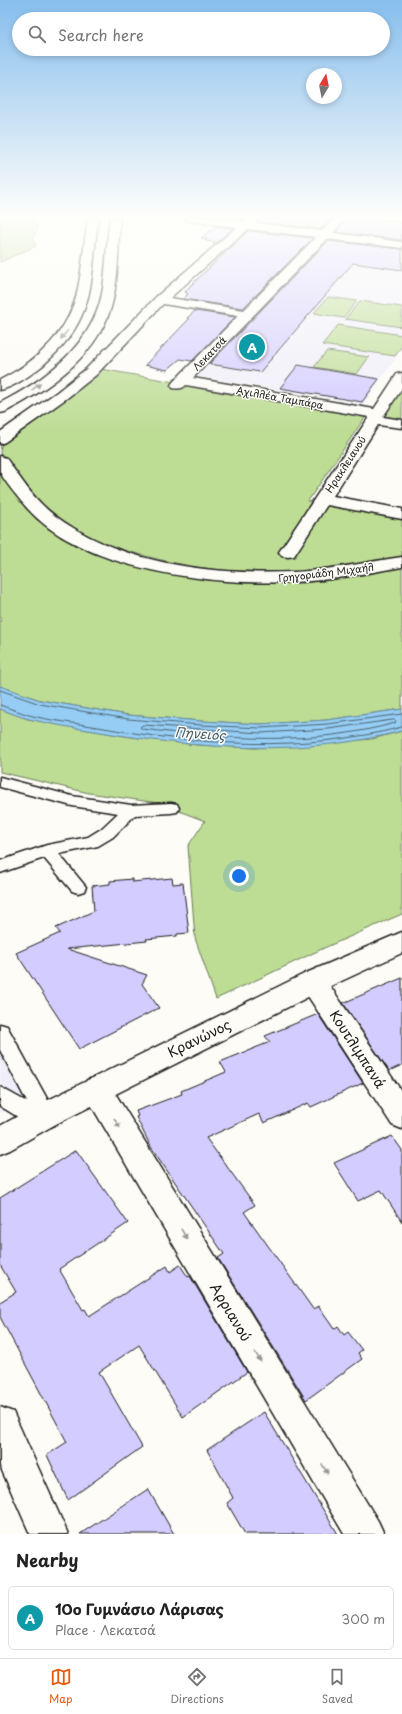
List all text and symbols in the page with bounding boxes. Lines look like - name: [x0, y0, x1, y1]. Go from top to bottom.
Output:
- search box: [12, 12, 390, 56]
- icon: search: [26, 23, 48, 45]
- text: Search here: [58, 23, 144, 46]
- north arrow: [306, 68, 342, 104]
- one-way arrow: [59, 330, 68, 341]
- street label: Λεκατσά: [189, 332, 230, 374]
- pin: A: [239, 332, 265, 362]
- street label: Αχιλλέα Ταμπάρα: [235, 382, 325, 413]
- one-way arrow: [30, 384, 41, 391]
- street label: Ηρακλειανού: [321, 432, 369, 495]
- street label: Γρηγοριάδη Μιχαήλ: [277, 559, 375, 585]
- water label: Πηνειός: [174, 722, 227, 744]
- your location: [229, 866, 249, 886]
- street label: Κουτλιμπανά: [325, 1006, 391, 1092]
- street label: Κρανώνος: [164, 1014, 234, 1062]
- one-way arrow: [113, 1118, 121, 1128]
- one-way arrow: [180, 1229, 188, 1239]
- street label: Αρριανού: [205, 1279, 257, 1345]
- one-way arrow: [255, 1351, 262, 1363]
- one-way arrow: [322, 1463, 329, 1475]
- text: Nearby: [16, 1547, 78, 1573]
- text: 10o Γυμνάσιο Λάρισας: [55, 1597, 224, 1620]
- text: A: [25, 1609, 35, 1628]
- text: 300 m: [341, 1609, 385, 1628]
- text: Place · Λεκατσά: [55, 1620, 156, 1639]
- tab: Map: [49, 1666, 72, 1707]
- tab: Directions: [170, 1666, 224, 1707]
- tab: Saved: [322, 1666, 353, 1707]

